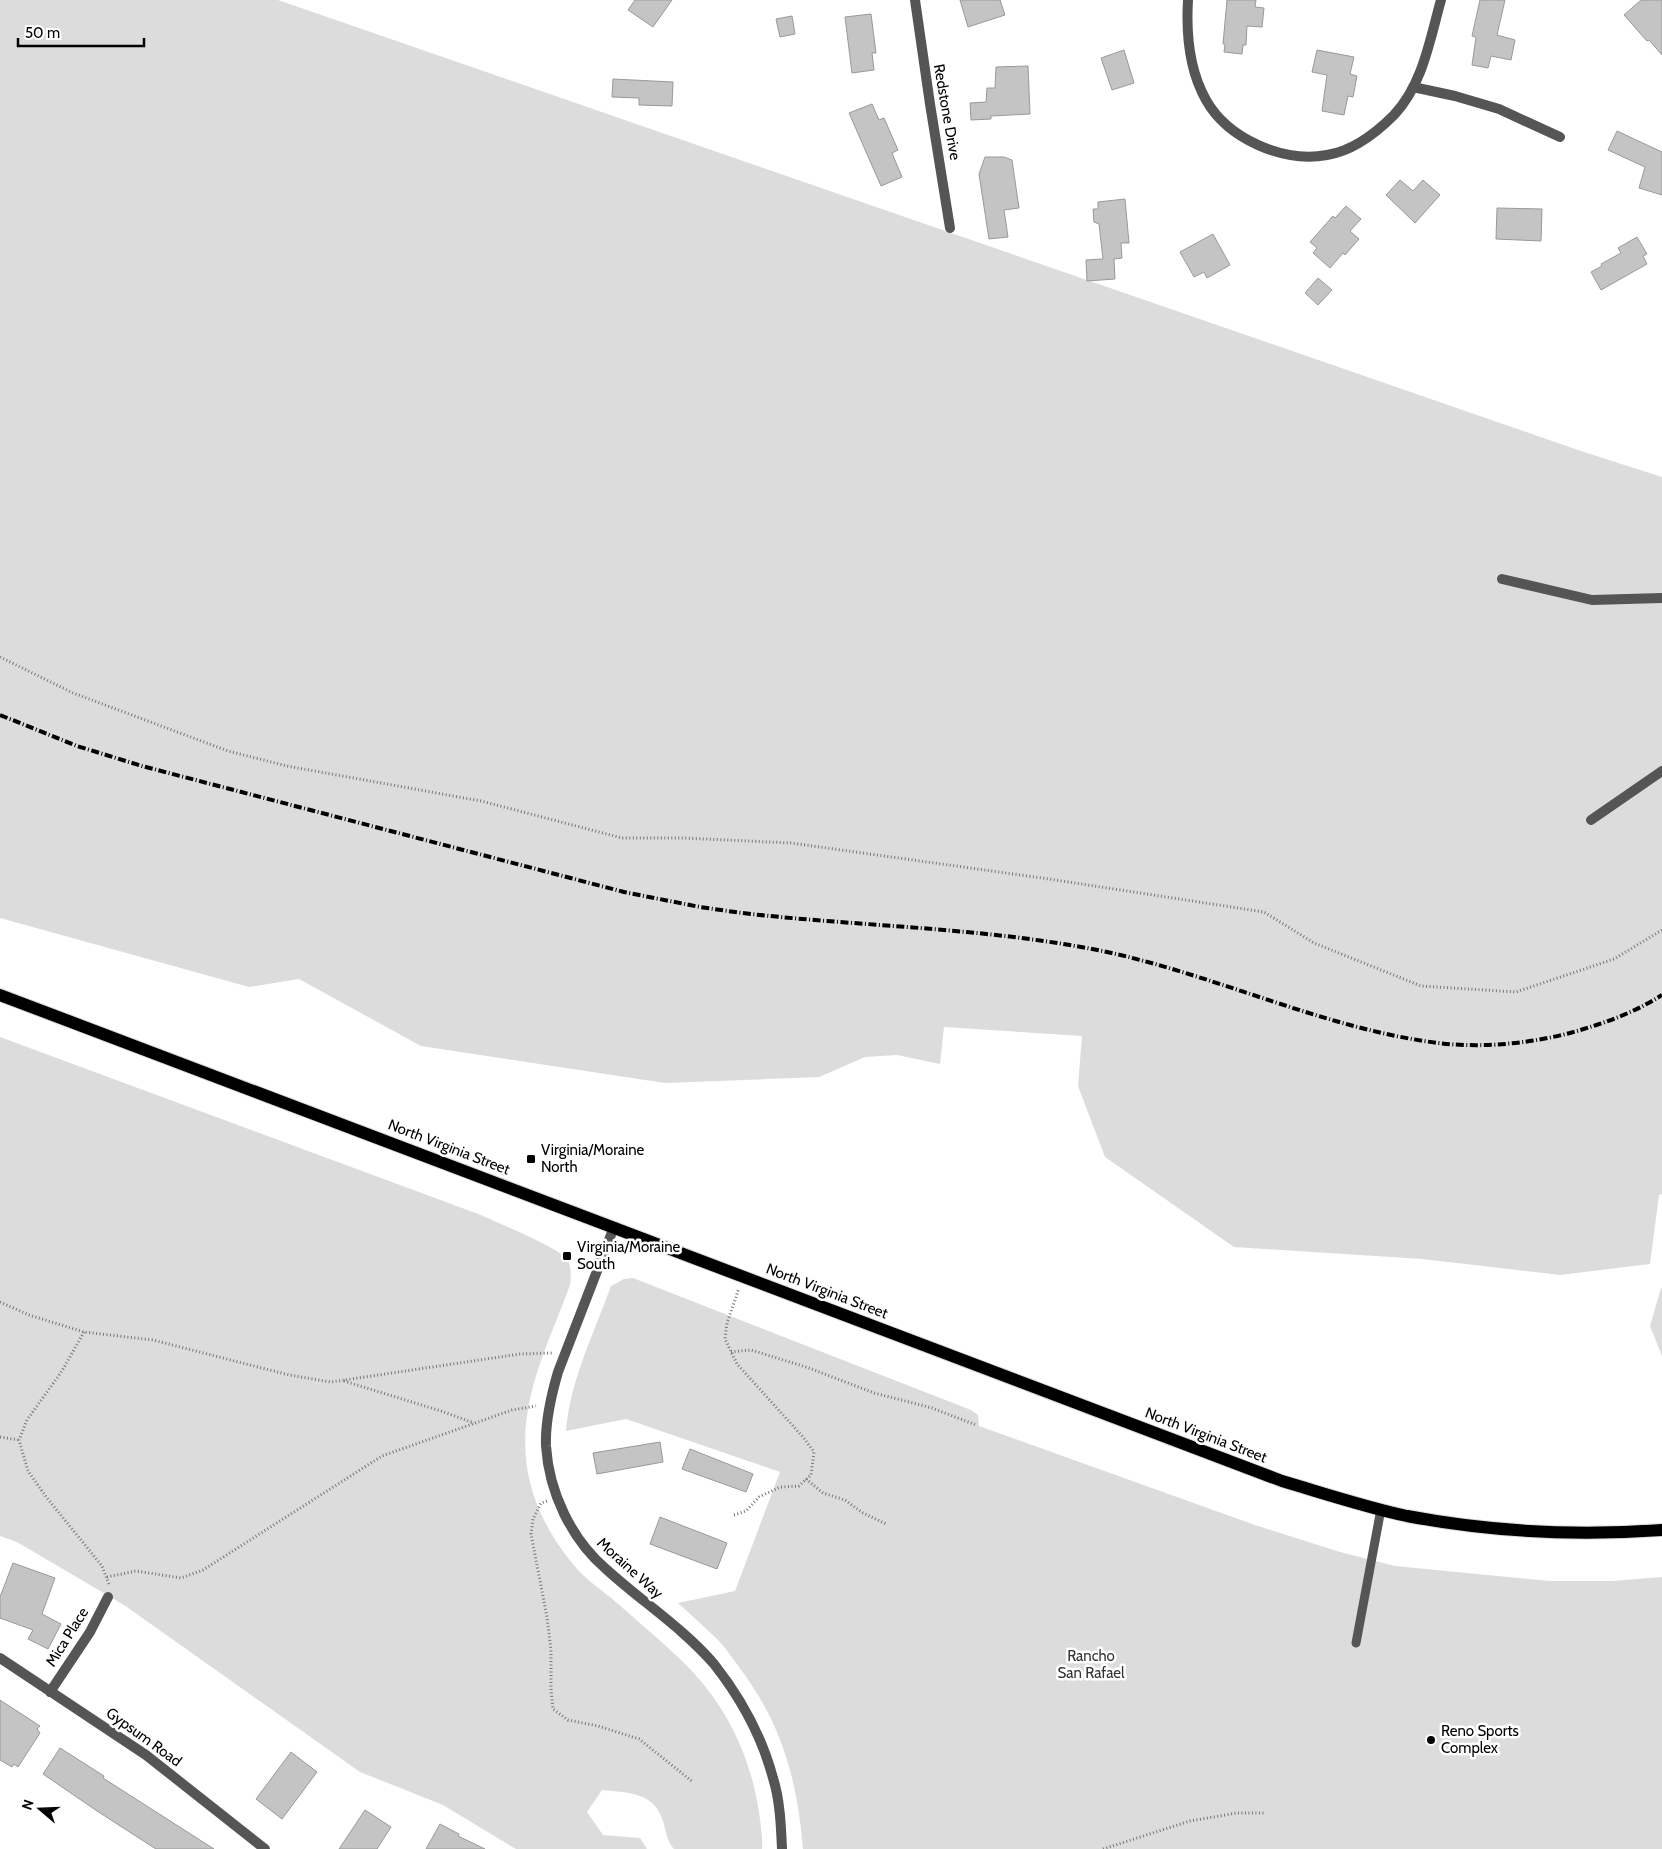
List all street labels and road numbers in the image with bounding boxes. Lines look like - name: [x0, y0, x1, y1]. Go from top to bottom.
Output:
- street label: Redstone Drive: [930, 63, 964, 162]
- street label: North Virginia Street: [385, 1115, 513, 1179]
- street label: North Virginia Street: [763, 1259, 891, 1323]
- street label: North Virginia Street: [1142, 1403, 1270, 1467]
- street label: Moraine Way: [593, 1534, 667, 1603]
- street label: Mica Place: [42, 1604, 92, 1670]
- street label: Gypsum Road: [103, 1704, 185, 1770]

